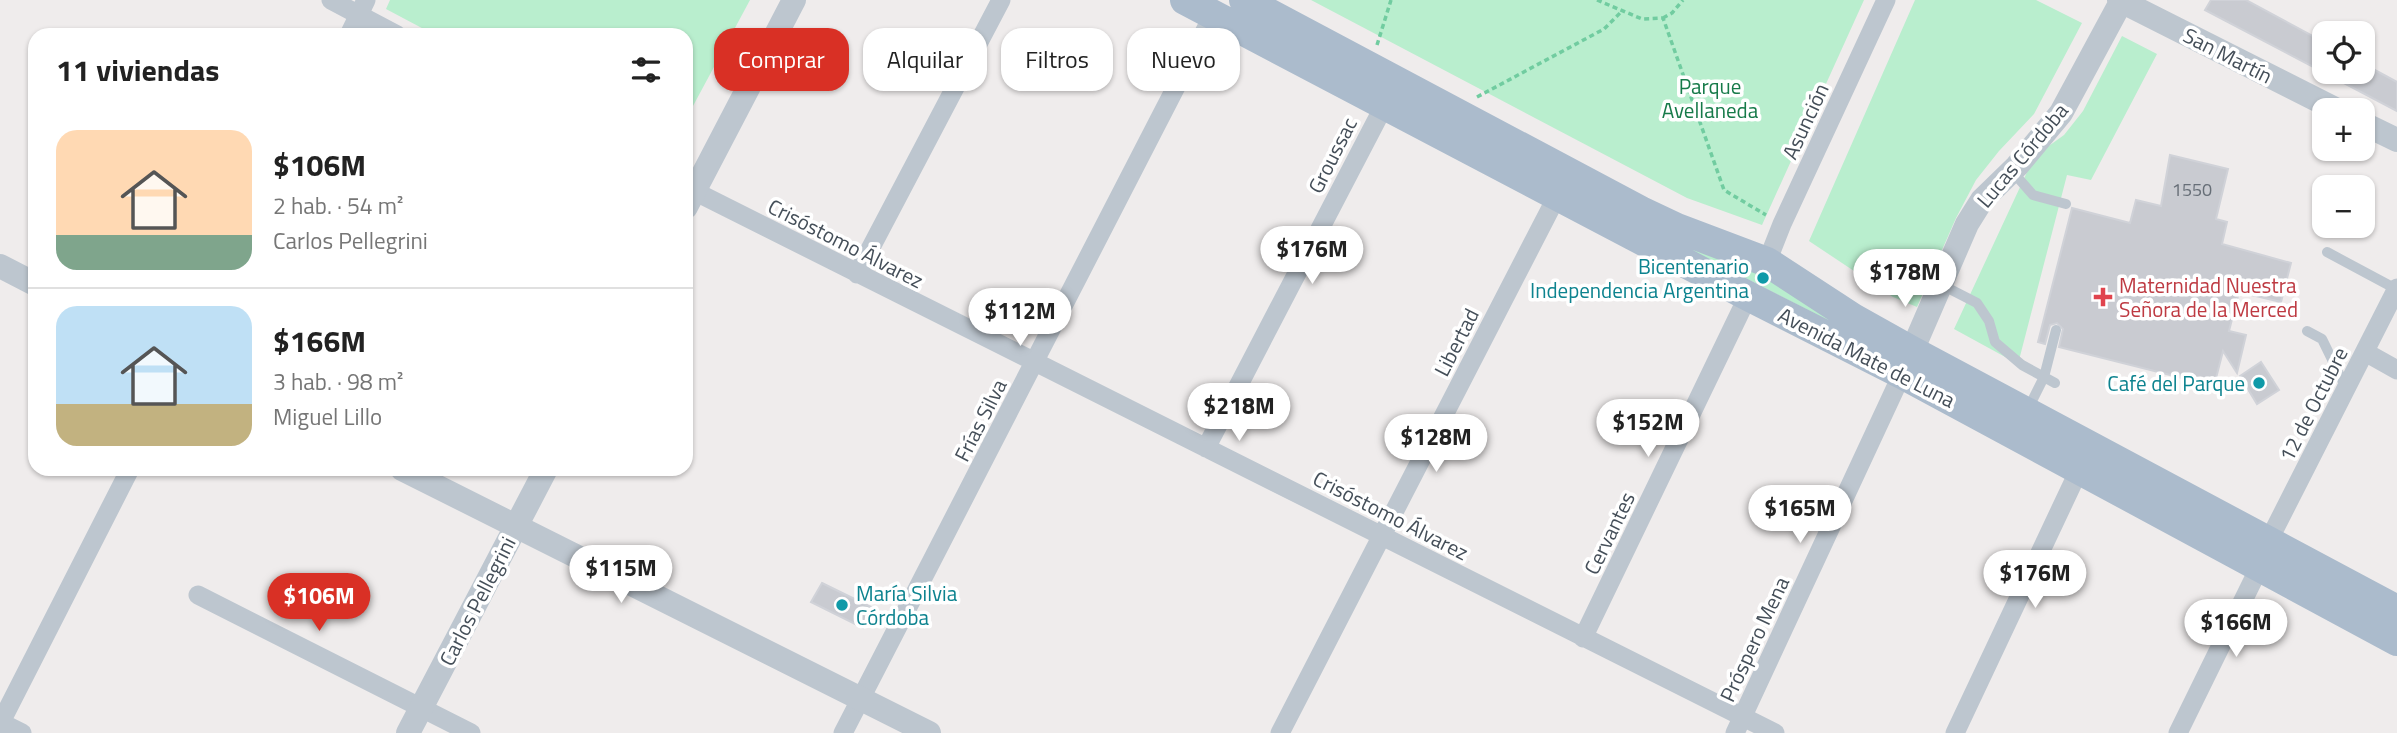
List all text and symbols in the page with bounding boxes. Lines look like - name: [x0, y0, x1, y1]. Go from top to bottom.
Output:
- street label: San Martín: [2178, 19, 2278, 91]
- map controls: [2312, 21, 2375, 238]
- button: locate: [2312, 21, 2375, 84]
- chip: Comprar: [714, 28, 849, 91]
- chip: Alquilar: [863, 28, 987, 91]
- chip: Filtros: [1001, 28, 1113, 91]
- chip: Nuevo: [1127, 28, 1240, 91]
- text: 11 viviendas: [56, 47, 219, 93]
- icon: filters: [627, 51, 665, 89]
- park label: Parque Avellaneda: [1662, 70, 1759, 126]
- street label: Asunción: [1773, 78, 1837, 164]
- street label: Lucas Córdoba: [1969, 95, 2076, 214]
- button: +: [2312, 98, 2375, 161]
- street label: Groussac: [1299, 111, 1365, 199]
- text: $106M: [273, 142, 366, 188]
- icon: home: [112, 158, 196, 242]
- button: −: [2312, 175, 2375, 238]
- house number: 1550: [2172, 176, 2212, 203]
- text: 2 hab. · 54 m²: [273, 188, 403, 223]
- street label: Crisóstomo Álvarez: [763, 190, 929, 296]
- text: Carlos Pellegrini: [273, 223, 428, 258]
- pin: $176M: [1263, 226, 1361, 286]
- text: $176M: [1276, 231, 1348, 266]
- place label: Bicentenario Independencia Argentina: [1530, 250, 1749, 306]
- pin: $178M: [1856, 250, 1954, 309]
- text: $178M: [1869, 254, 1941, 289]
- place label: Maternidad Nuestra Señora de la Merced: [2119, 269, 2298, 325]
- marker: Bicentenario Independencia Argentina: [1755, 270, 1771, 286]
- marker: Maternidad Nuestra Señora de la Merced: [2093, 287, 2113, 307]
- pin: $112M: [971, 288, 1069, 348]
- text: $112M: [984, 293, 1056, 328]
- street label: Avenida Mate de Luna: [1773, 299, 1961, 416]
- street label: Libertad: [1425, 302, 1487, 382]
- text: $166M: [273, 318, 366, 364]
- icon: home: [112, 334, 196, 418]
- street label: 12 de Octubre: [2270, 341, 2356, 467]
- text: 3 hab. · 98 m²: [273, 364, 403, 399]
- place label: Café del Parque: [2107, 367, 2245, 399]
- street label: Frías Silva: [946, 373, 1015, 467]
- marker: Café del Parque: [2251, 375, 2267, 391]
- pin: $218M: [1190, 384, 1288, 443]
- text: $218M: [1203, 388, 1275, 423]
- text: Miguel Lillo: [273, 399, 382, 434]
- pin: $152M: [1599, 400, 1697, 459]
- text: $152M: [1612, 404, 1684, 439]
- pin: $128M: [1387, 414, 1485, 474]
- text: $128M: [1400, 419, 1472, 454]
- street label: Crisóstomo Álvarez: [1308, 462, 1474, 568]
- street label: Cervantes: [1575, 486, 1643, 580]
- pin: $165M: [1751, 486, 1849, 545]
- text: $165M: [1764, 490, 1836, 525]
- street label: Carlos Pellegrini: [431, 531, 523, 671]
- pin: $115M: [572, 546, 670, 605]
- text: $115M: [585, 550, 657, 585]
- pin: $176M: [1986, 550, 2084, 610]
- text: $176M: [1999, 555, 2071, 590]
- street label: Próspero Mena: [1711, 571, 1797, 707]
- pin: $106M: [270, 574, 368, 633]
- place label: María Silvia Córdoba: [856, 577, 958, 633]
- text: $106M: [283, 578, 355, 613]
- marker: María Silvia Córdoba: [834, 597, 850, 613]
- pin: $166M: [2187, 600, 2285, 659]
- text: $166M: [2200, 604, 2272, 639]

